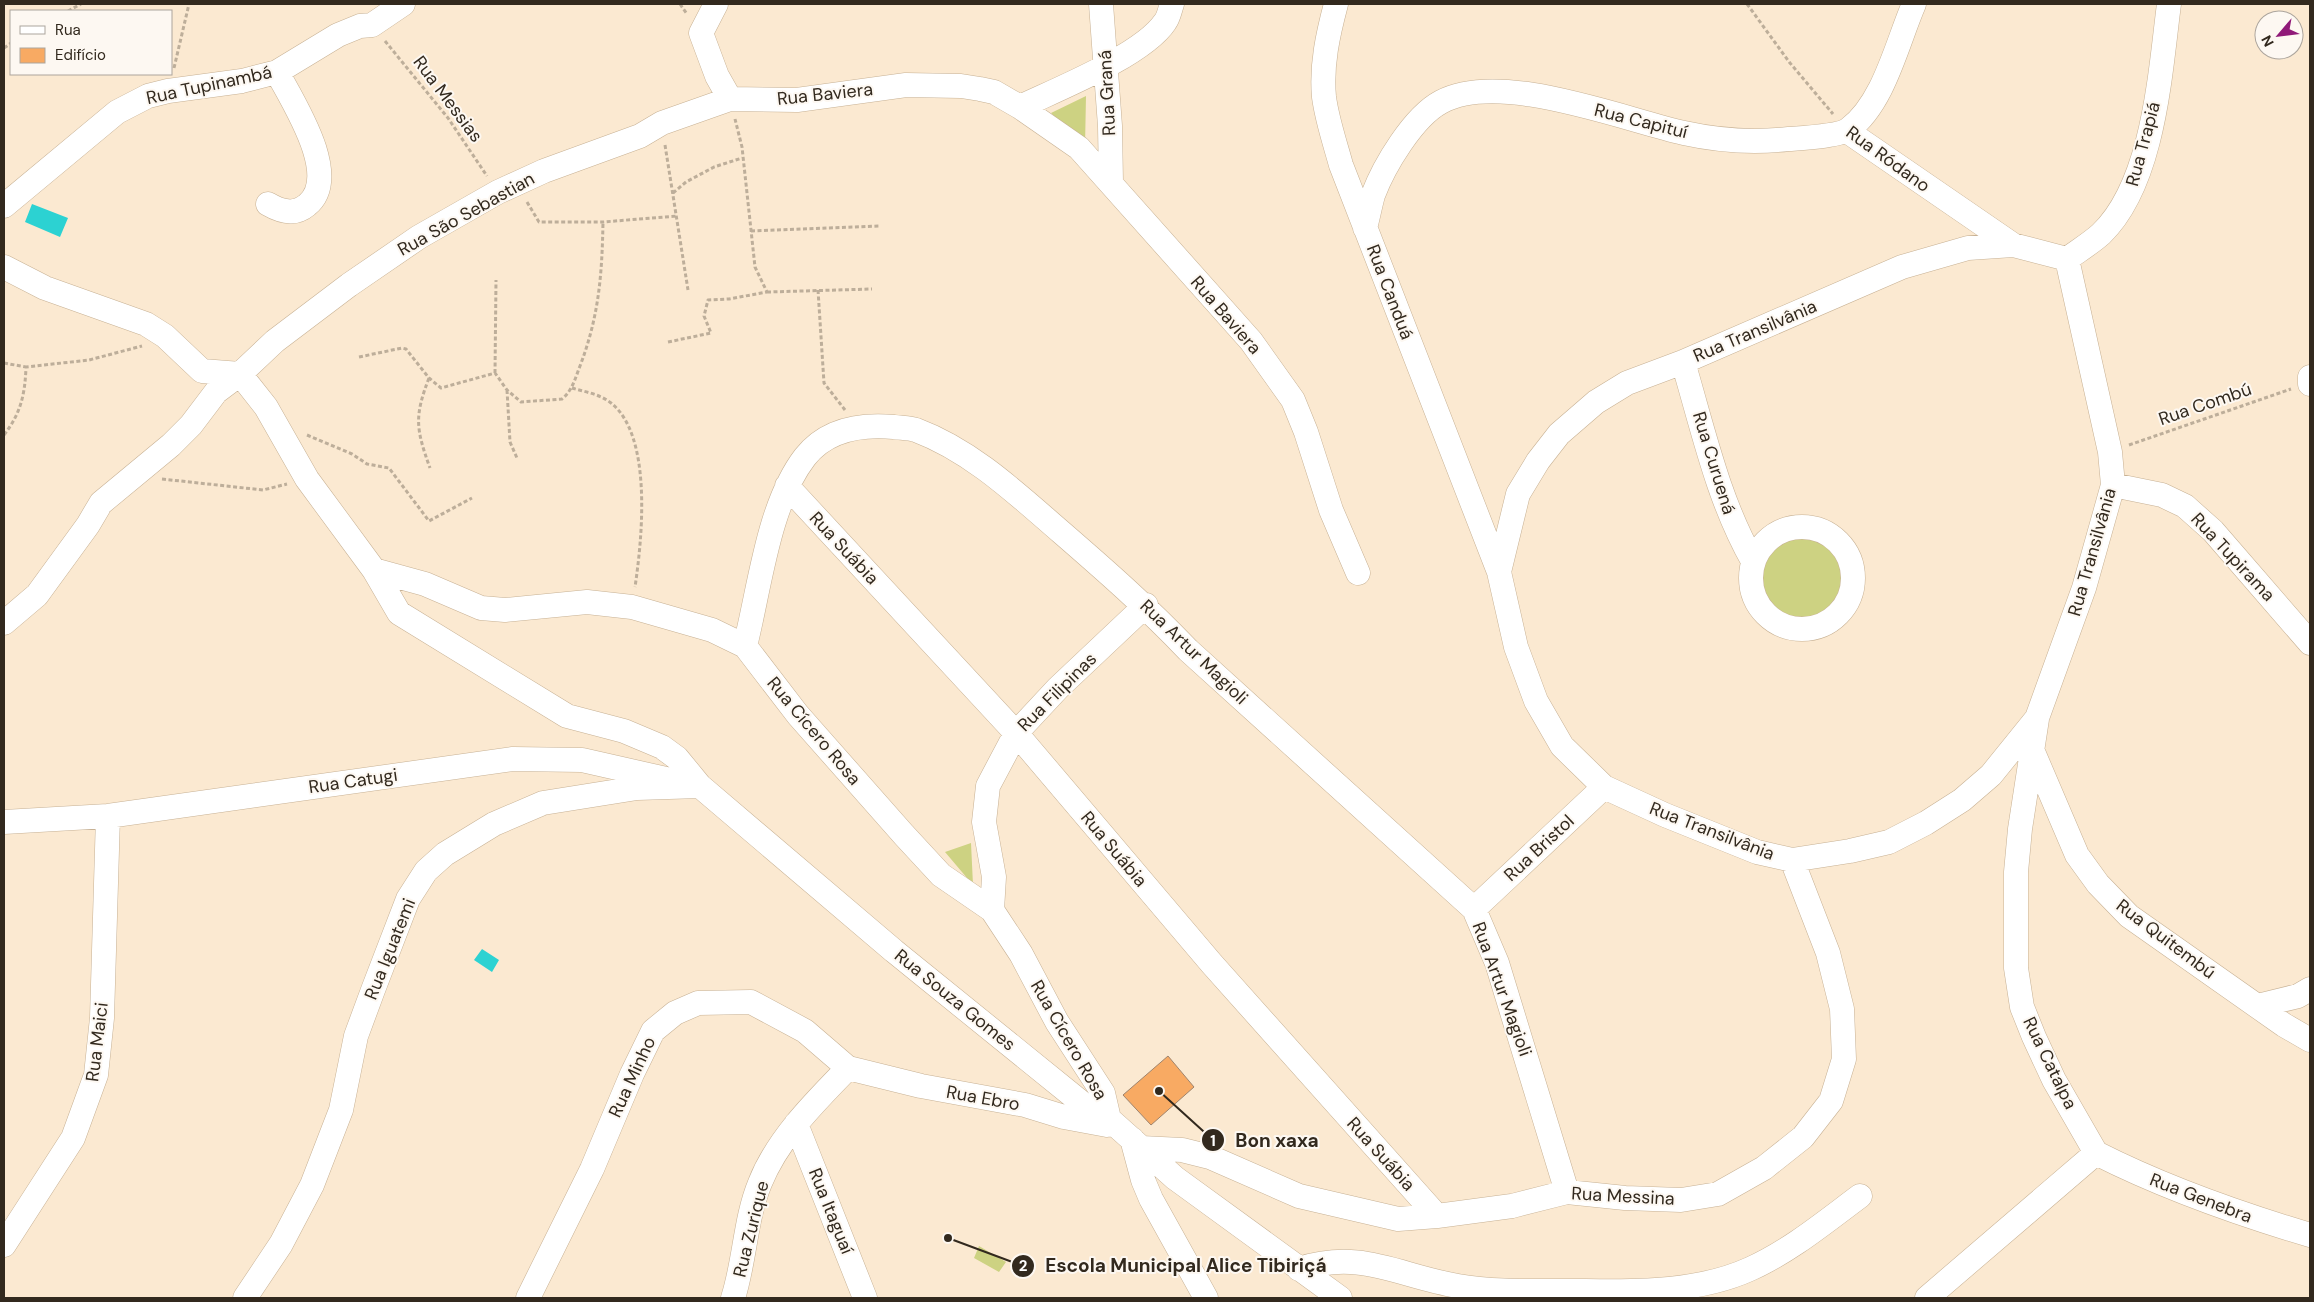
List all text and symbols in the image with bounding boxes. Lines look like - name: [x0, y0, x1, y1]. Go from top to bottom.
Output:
- legend: [10, 10, 172, 75]
- north arrow: [2254, 10, 2304, 60]
- text: Rua: [55, 20, 81, 40]
- text: N: [2257, 32, 2278, 50]
- text: Edifício: [55, 45, 106, 65]
- street label: Rua Graná: [1093, 50, 1121, 136]
- street label: Rua Messias: [408, 51, 488, 147]
- street label: Rua Tupinambá: [144, 60, 274, 110]
- street label: Rua Baviera: [776, 77, 874, 111]
- street label: Rua Capituí: [1592, 98, 1690, 144]
- street label: Rua Trapiá: [2120, 99, 2166, 189]
- street label: Rua Ródano: [1841, 120, 1935, 198]
- street label: Rua São Sebastian: [393, 166, 539, 262]
- street label: Rua Canduá: [1361, 241, 1419, 343]
- street label: Rua Baviera: [1185, 271, 1267, 359]
- street label: Rua Transilvânia: [1690, 294, 1820, 368]
- street label: Rua Combú: [2155, 377, 2255, 431]
- street label: Rua Curuená: [1687, 409, 1741, 517]
- street label: Rua Transilvânia: [2062, 485, 2122, 619]
- street label: Rua Suábia: [804, 506, 884, 590]
- street label: Rua Tupirama: [2186, 508, 2280, 606]
- street label: Rua Artur Magioli: [1135, 594, 1253, 710]
- street label: Rua Filipinas: [1012, 647, 1102, 737]
- street label: Rua Cícero Rosa: [762, 672, 866, 790]
- street label: Rua Catugi: [307, 763, 399, 799]
- street label: Rua Transilvânia: [1646, 796, 1778, 866]
- street label: Rua Suábia: [1075, 806, 1153, 892]
- street label: Rua Bristol: [1499, 809, 1579, 887]
- street label: Rua Quitembú: [2111, 894, 2221, 984]
- street label: Rua Iguatemi: [359, 895, 421, 1003]
- street label: Rua Artur Magioli: [1467, 918, 1537, 1060]
- street label: Rua Souza Gomes: [889, 944, 1021, 1056]
- street label: Rua Cícero Rosa: [1025, 976, 1113, 1104]
- street label: Rua Maici: [80, 1001, 114, 1083]
- street label: Rua Catalpa: [2017, 1013, 2083, 1113]
- street label: Rua Minho: [603, 1033, 661, 1121]
- street label: Rua Ebro: [944, 1080, 1022, 1116]
- street label: Rua Suábia: [1341, 1112, 1421, 1196]
- callout: Bon xaxa: [1200, 1123, 1329, 1157]
- text: Bon xaxa: [1235, 1128, 1319, 1153]
- text: 1: [1210, 1131, 1216, 1151]
- street label: Rua Itaguaí: [803, 1164, 859, 1258]
- street label: Rua Genebra: [2146, 1167, 2256, 1229]
- street label: Rua Zurique: [727, 1178, 775, 1280]
- street label: Rua Messina: [1571, 1181, 1675, 1211]
- callout: Escola Municipal Alice Tibiriçá: [1010, 1249, 1337, 1283]
- text: Escola Municipal Alice Tibiriçá: [1045, 1253, 1327, 1278]
- text: 2: [1019, 1256, 1028, 1276]

